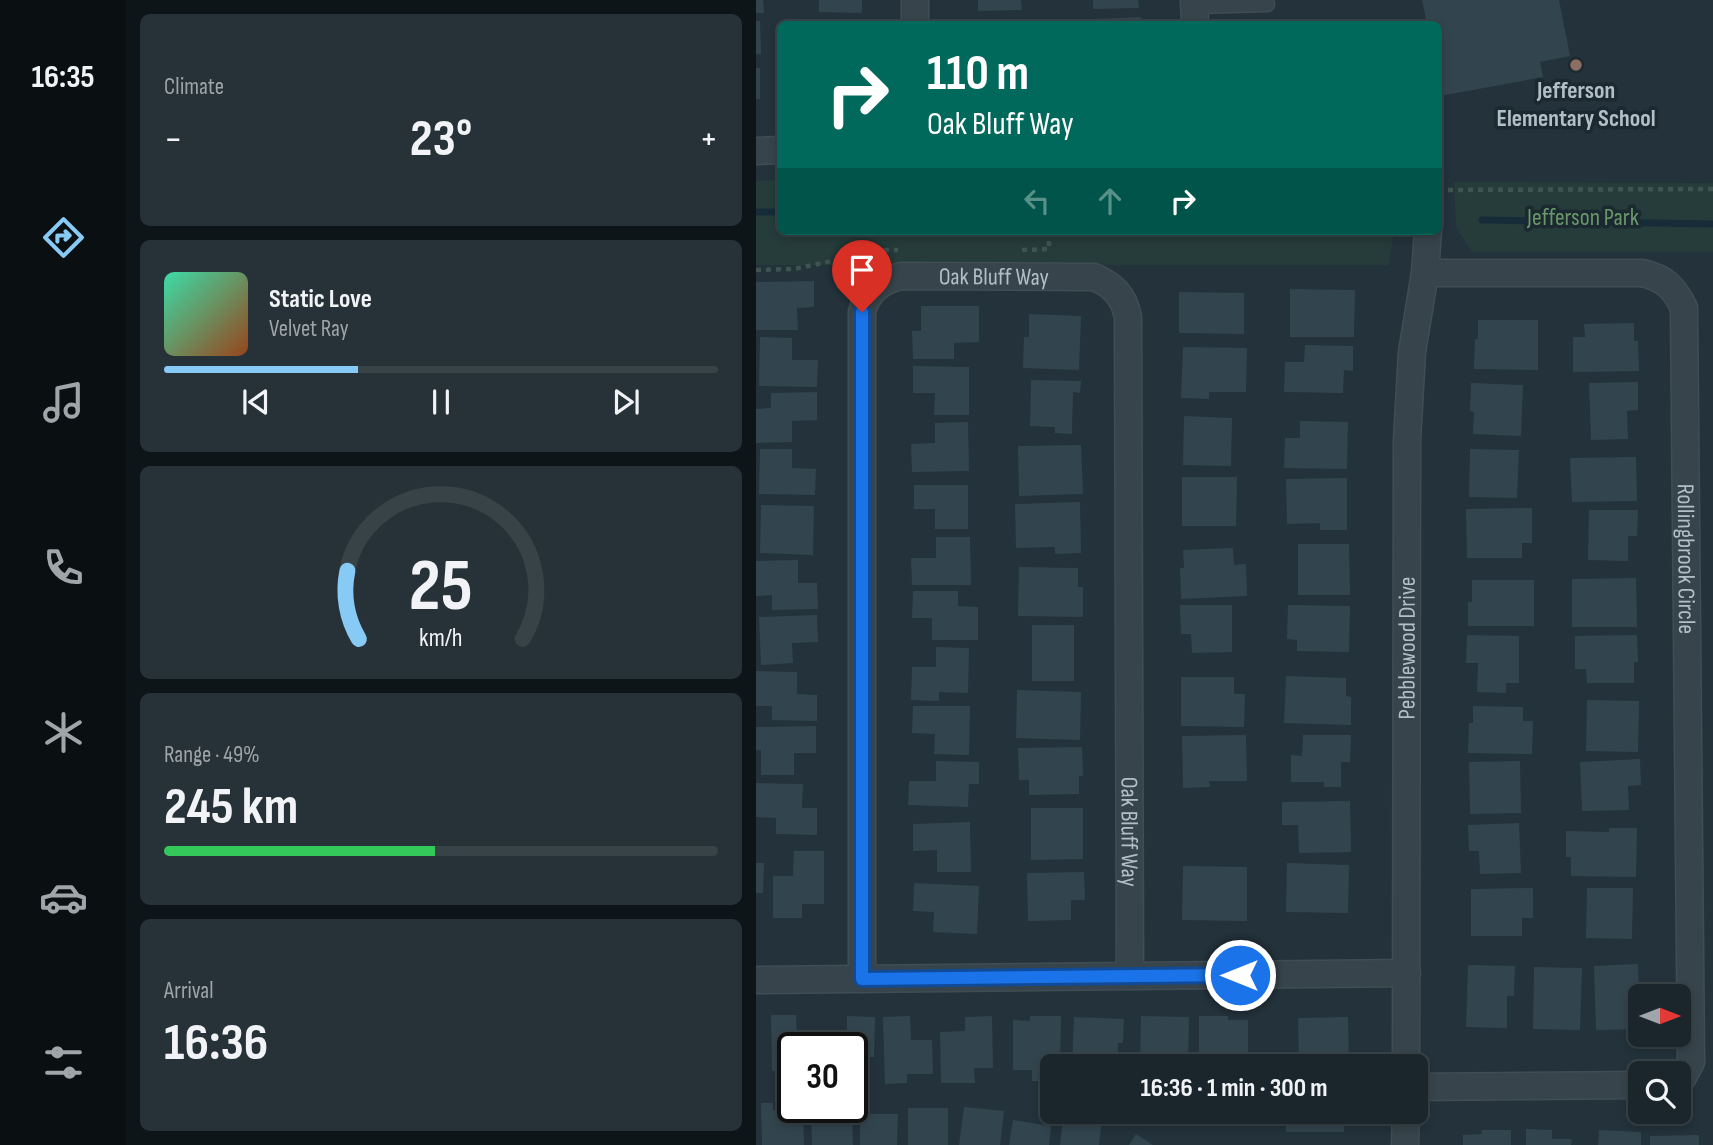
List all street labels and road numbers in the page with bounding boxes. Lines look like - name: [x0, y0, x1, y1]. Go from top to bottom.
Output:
- street label: Oak Bluff Way: [939, 262, 1049, 291]
- street label: Rollingbrook Circle: [1671, 484, 1702, 634]
- street label: Pebblewood Drive: [1392, 577, 1421, 719]
- street label: Oak Bluff Way: [1115, 777, 1144, 887]

